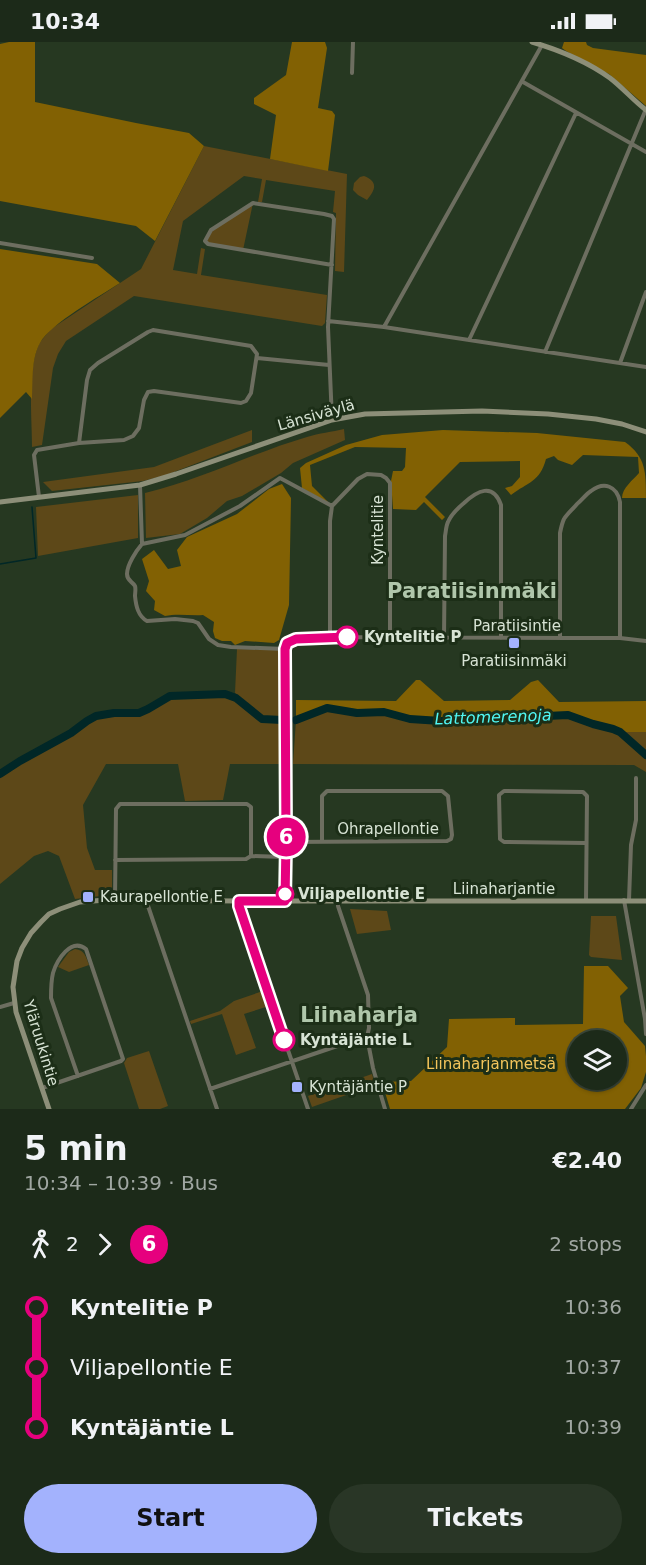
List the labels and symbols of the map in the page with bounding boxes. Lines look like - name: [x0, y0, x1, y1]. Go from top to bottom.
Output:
- street label: Länsiväylä: [275, 395, 357, 435]
- street label: Kyntelitie: [369, 495, 387, 565]
- district label: Paratiisinmäki: [387, 579, 557, 603]
- street label: Paratiisintie: [473, 617, 561, 635]
- marker: Kyntelitie P: [336, 626, 358, 648]
- place label: Kyntelitie P: [364, 628, 461, 646]
- marker: Paratiisinmäki: [507, 636, 521, 650]
- place label: Paratiisinmäki: [461, 652, 567, 670]
- water label: Lattomerenoja: [434, 705, 552, 729]
- line badge: 6: [266, 818, 306, 856]
- street label: Ohrapellontie: [337, 820, 439, 838]
- street label: Liinaharjantie: [453, 880, 555, 898]
- marker: Viljapellontie E: [276, 885, 294, 903]
- place label: Viljapellontie E: [298, 885, 425, 903]
- place label: Kaurapellontie E: [100, 888, 223, 906]
- marker: Kaurapellontie E: [81, 890, 95, 904]
- street label: Yläruukintie: [19, 997, 63, 1088]
- district label: Liinaharja: [300, 1003, 418, 1027]
- marker: Kyntäjäntie L: [273, 1029, 295, 1051]
- place label: Kyntäjäntie L: [300, 1031, 412, 1049]
- park label: Liinaharjanmetsä: [426, 1055, 556, 1073]
- place label: Kyntäjäntie P: [309, 1078, 407, 1096]
- marker: Kyntäjäntie P: [290, 1080, 304, 1094]

